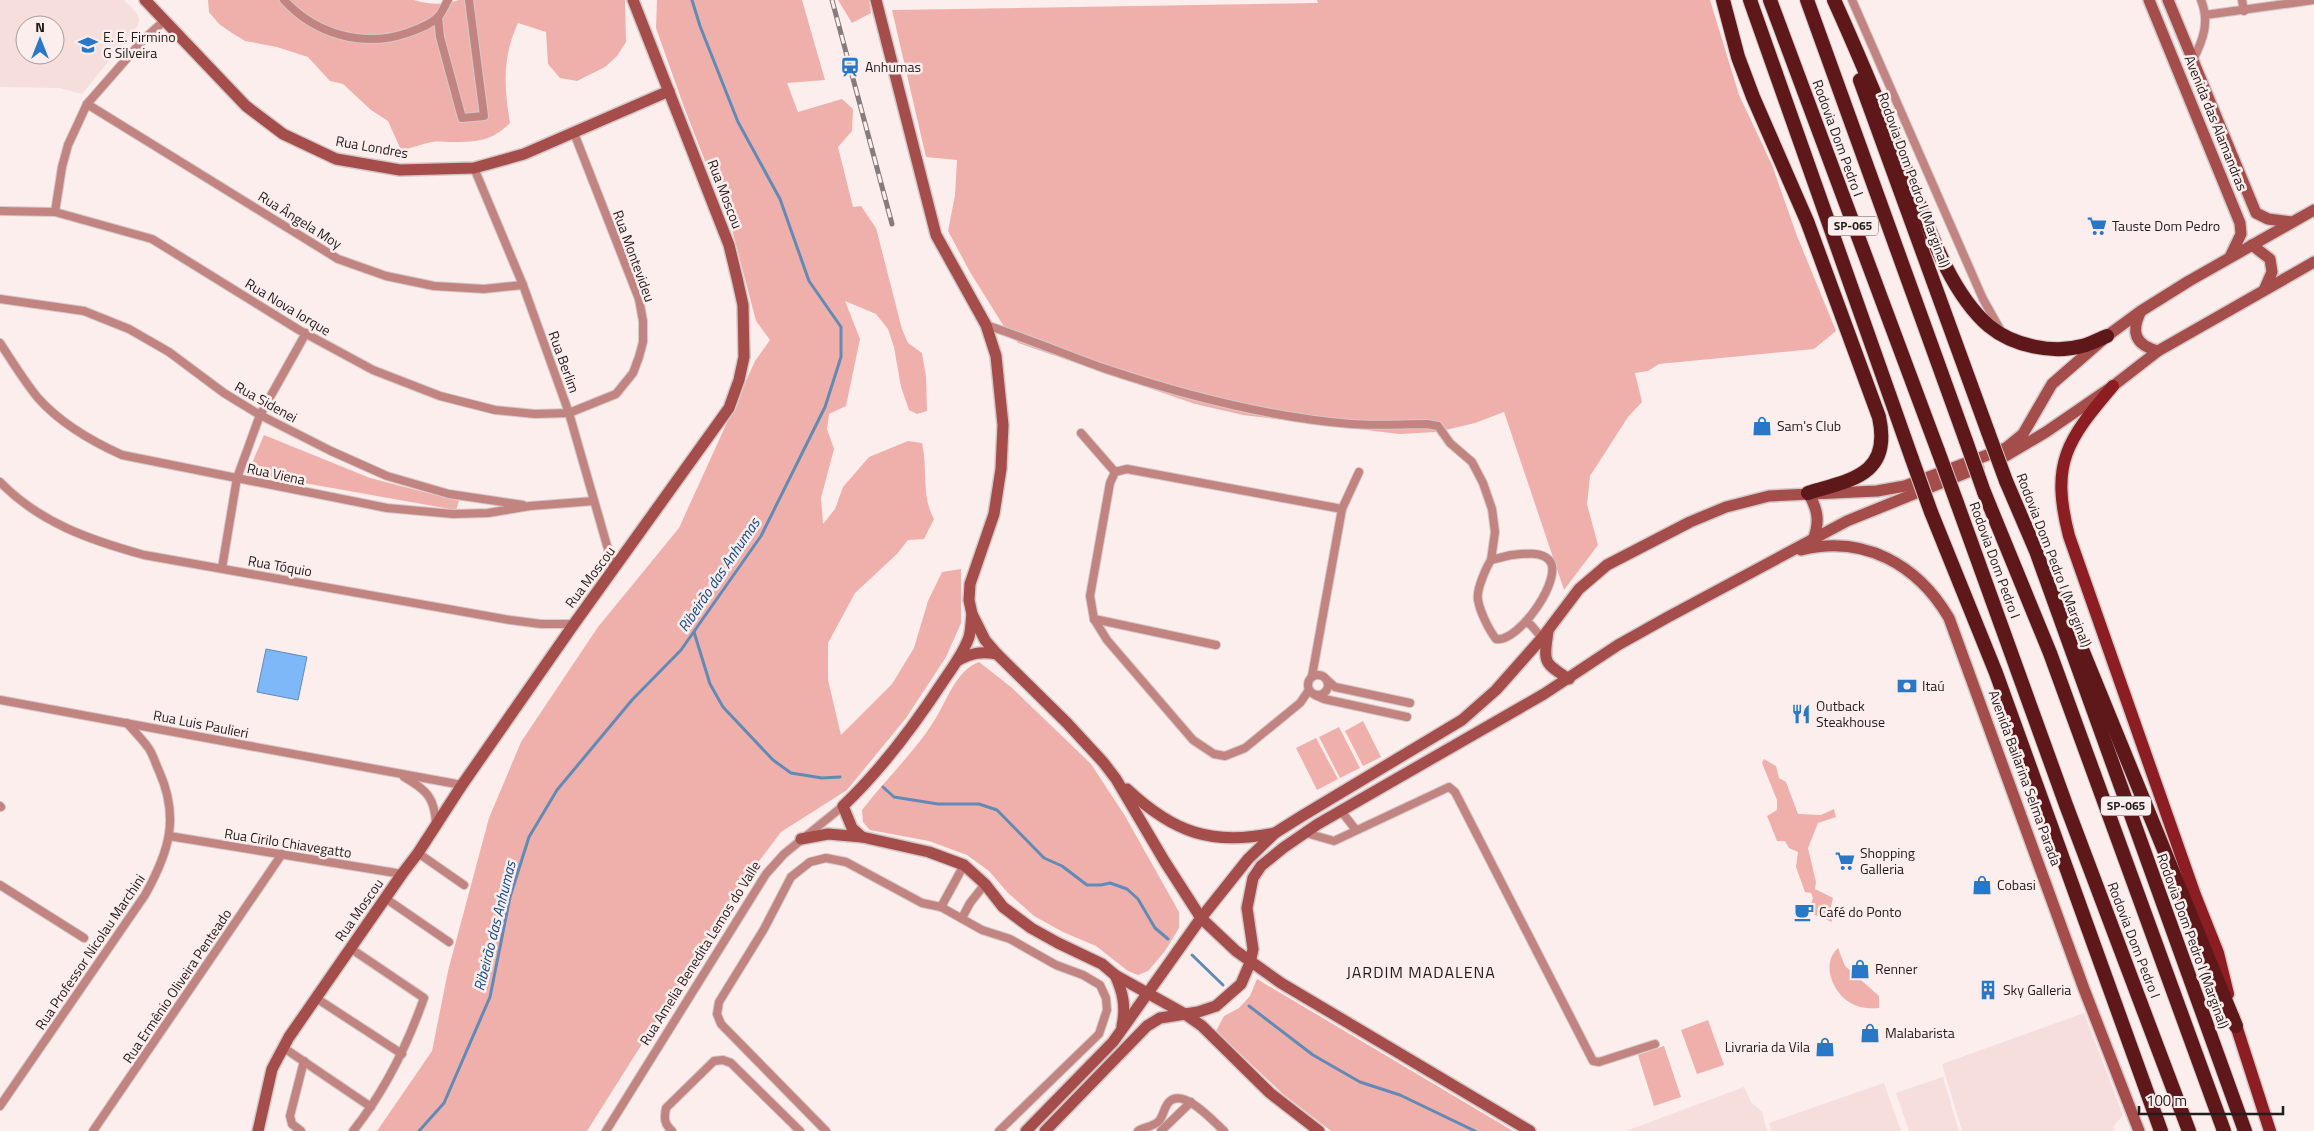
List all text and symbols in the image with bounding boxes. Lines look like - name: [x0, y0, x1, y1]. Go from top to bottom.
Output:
- north arrow: [15, 15, 65, 65]
- text: N: [35, 16, 45, 37]
- place label: E. E. Firmino G Silveira: [103, 26, 176, 63]
- school or university icon: E. E. Firmino G Silveira: [77, 34, 99, 56]
- street label: Avenida das Alamandras: [2180, 52, 2253, 194]
- station icon: Anhumas: [839, 56, 861, 78]
- place label: Anhumas: [865, 56, 921, 77]
- street label: Rodovia Dom Pedro I: [1808, 76, 1869, 199]
- street label: Rodovia Dom Pedro I (Marginal): [1873, 89, 1956, 270]
- street label: Rua Londres: [334, 130, 410, 163]
- street label: Rua Moscou: [703, 156, 748, 231]
- street label: Rua Ângela Moy: [254, 185, 346, 254]
- street label: Rua Montevideu: [608, 207, 661, 305]
- supermarket icon: Tauste Dom Pedro: [2086, 215, 2108, 237]
- place label: Tauste Dom Pedro: [2112, 215, 2220, 236]
- road number: SP-065: [1828, 217, 1878, 236]
- street label: Rua Nova Iorque: [241, 273, 335, 340]
- street label: Rua Berlim: [544, 328, 585, 396]
- street label: Rua Sidenei: [231, 376, 301, 427]
- shop icon: Sam's Club: [1751, 415, 1773, 437]
- place label: Sam's Club: [1777, 415, 1841, 436]
- street label: Rua Viena: [245, 457, 307, 490]
- street label: Rodovia Dom Pedro I (Marginal): [2012, 470, 2097, 650]
- street label: Rodovia Dom Pedro I: [1965, 498, 2026, 621]
- water label: Ribeirão das Anhumas: [672, 512, 766, 636]
- street label: Rua Moscou: [559, 541, 620, 612]
- street label: Rua Tóquio: [246, 550, 314, 581]
- bank icon: Itaú: [1896, 675, 1918, 697]
- place label: Itaú: [1922, 675, 1945, 696]
- street label: Avenida Bailarina Selma Parada: [1984, 687, 2067, 869]
- place label: Outback Steakhouse: [1816, 695, 1885, 732]
- restaurant icon: Outback Steakhouse: [1790, 703, 1812, 725]
- street label: Rua Luis Paulieri: [152, 704, 251, 743]
- road number: SP-065: [2101, 796, 2151, 816]
- street label: Rua Cirilo Chiavegatto: [223, 822, 353, 863]
- place label: Shopping Galleria: [1860, 842, 1915, 879]
- supermarket icon: Shopping Galleria: [1834, 850, 1856, 872]
- street label: Rodovia Dom Pedro I (Marginal): [2152, 850, 2235, 1031]
- street label: Rua Amelia Benedita Lemos do Valle: [634, 856, 765, 1049]
- water label: Ribeirão das Anhumas: [467, 857, 522, 993]
- street label: Rua Professor Nicolau Marchini: [29, 870, 150, 1034]
- street label: Rua Moscou: [329, 874, 388, 945]
- shop icon: Cobasi: [1971, 874, 1993, 896]
- place label: Cobasi: [1997, 874, 2036, 895]
- street label: Rodovia Dom Pedro I: [2103, 879, 2166, 1001]
- cafe icon: Café do Ponto: [1793, 901, 1815, 923]
- place label: Café do Ponto: [1819, 901, 1902, 922]
- street label: Rua Ermênio Oliveira Penteado: [117, 904, 236, 1067]
- shop icon: Renner: [1849, 958, 1871, 980]
- place label: Renner: [1875, 958, 1918, 979]
- district label: JARDIM MADALENA: [1346, 960, 1496, 984]
- building icon: Sky Galleria: [1977, 979, 1999, 1001]
- place label: Sky Galleria: [2003, 979, 2071, 1000]
- shop icon: Malabarista: [1859, 1022, 1881, 1044]
- place label: Malabarista: [1885, 1022, 1955, 1043]
- place label: Livraria da Vila: [1725, 1036, 1810, 1057]
- shop icon: Livraria da Vila: [1814, 1036, 1836, 1058]
- scale bar: [2139, 1084, 2283, 1116]
- text: 100 m: [2146, 1089, 2187, 1112]

